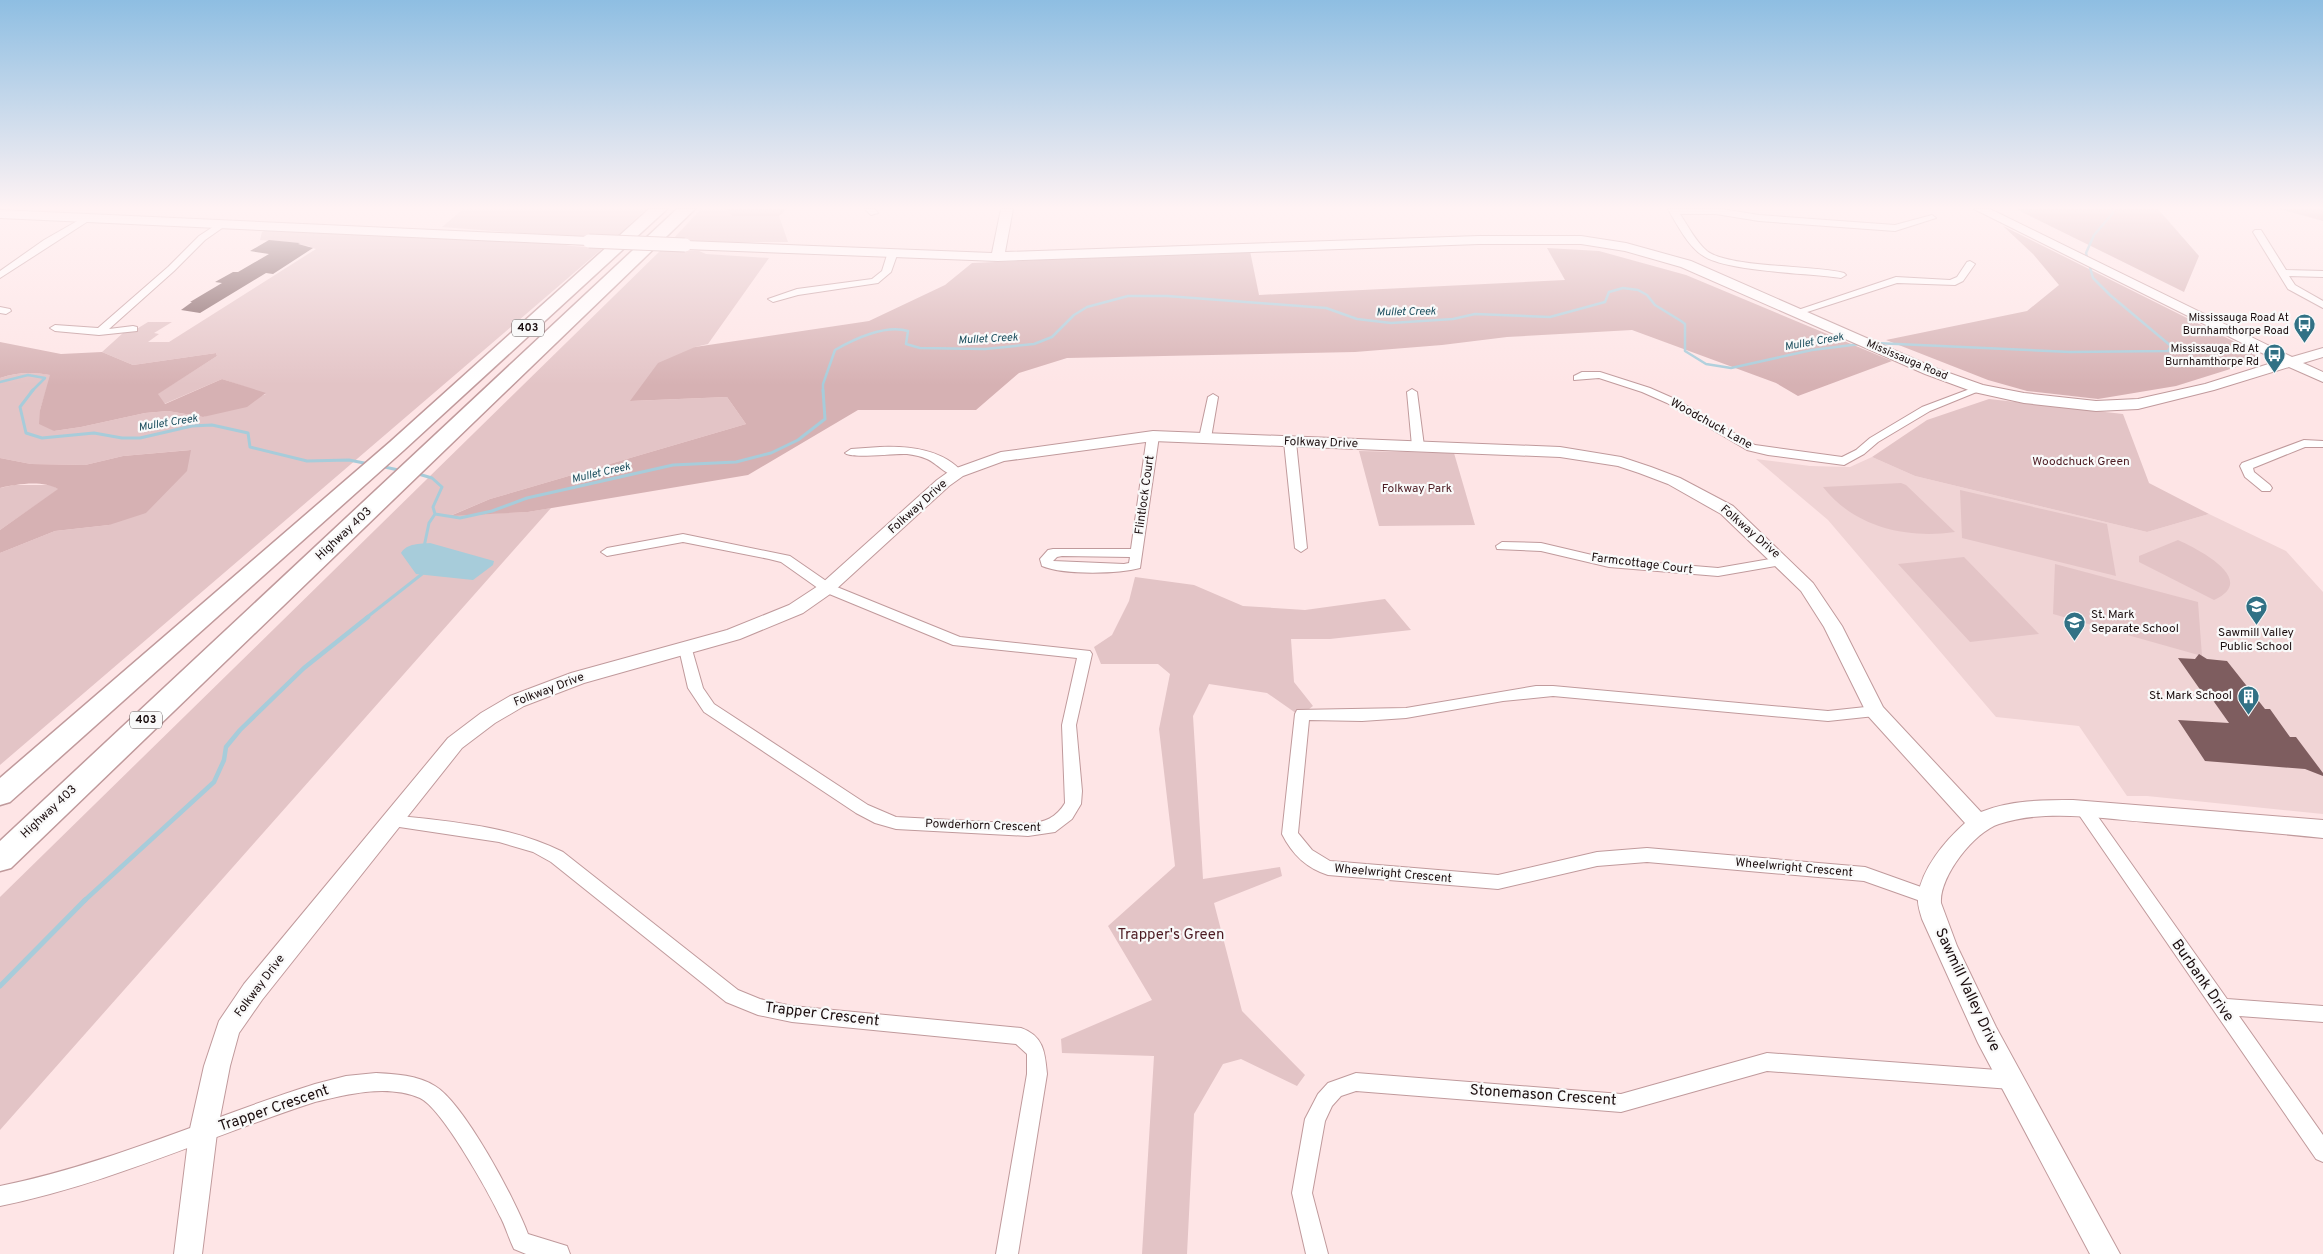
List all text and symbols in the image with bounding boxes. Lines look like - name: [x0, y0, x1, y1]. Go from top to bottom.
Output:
- water label: Mullet Creek: [1376, 304, 1436, 320]
- place label: Mississauga Road At Burnhamthorpe Road: [2183, 311, 2289, 338]
- bus stop icon: Mississauga Road At Burnhamthorpe Road: [2293, 312, 2317, 343]
- road number: 403: [512, 319, 544, 336]
- water label: Mullet Creek: [958, 330, 1019, 348]
- water label: Mullet Creek: [1783, 330, 1845, 354]
- street label: Mississauga Road: [1864, 337, 1950, 383]
- place label: Mississauga Rd At Burnhamthorpe Rd: [2165, 342, 2259, 369]
- bus stop icon: Mississauga Rd At Burnhamthorpe Rd: [2263, 343, 2287, 374]
- street label: Woodchuck Lane: [1667, 395, 1755, 453]
- water label: Mullet Creek: [137, 411, 199, 435]
- street label: Folkway Drive: [1284, 434, 1358, 452]
- street label: Flintlock Court: [1132, 454, 1158, 536]
- park label: Woodchuck Green: [2032, 454, 2130, 470]
- water label: Mullet Creek: [570, 459, 632, 487]
- street label: Folkway Drive: [885, 476, 951, 538]
- park label: Folkway Park: [1382, 481, 1452, 497]
- street label: Folkway Drive: [1717, 502, 1783, 562]
- street label: Highway 403: [313, 504, 375, 564]
- street label: Farmcottage Court: [1590, 550, 1694, 578]
- school or university icon: Sawmill Valley Public School: [2244, 594, 2268, 625]
- place label: St. Mark Separate School: [2091, 607, 2179, 637]
- school or university icon: St. Mark Separate School: [2063, 610, 2087, 641]
- place label: Sawmill Valley Public School: [2218, 625, 2294, 655]
- street label: Folkway Drive: [512, 669, 586, 711]
- building icon: St. Mark School: [2236, 684, 2260, 715]
- place label: St. Mark School: [2149, 688, 2232, 704]
- road number: 403: [130, 712, 162, 728]
- street label: Highway 403: [18, 782, 80, 842]
- street label: Powderhorn Crescent: [925, 816, 1041, 836]
- street label: Wheelwright Crescent: [1735, 855, 1853, 881]
- street label: Wheelwright Crescent: [1334, 861, 1452, 887]
- street label: Sawmill Valley Drive: [1930, 925, 2004, 1055]
- park label: Trapper's Green: [1118, 926, 1224, 945]
- street label: Burbank Drive: [2167, 936, 2237, 1026]
- street label: Folkway Drive: [231, 952, 289, 1020]
- street label: Trapper Crescent: [764, 999, 880, 1031]
- street label: Trapper Crescent: [216, 1081, 332, 1137]
- street label: Stonemason Crescent: [1469, 1081, 1617, 1111]

